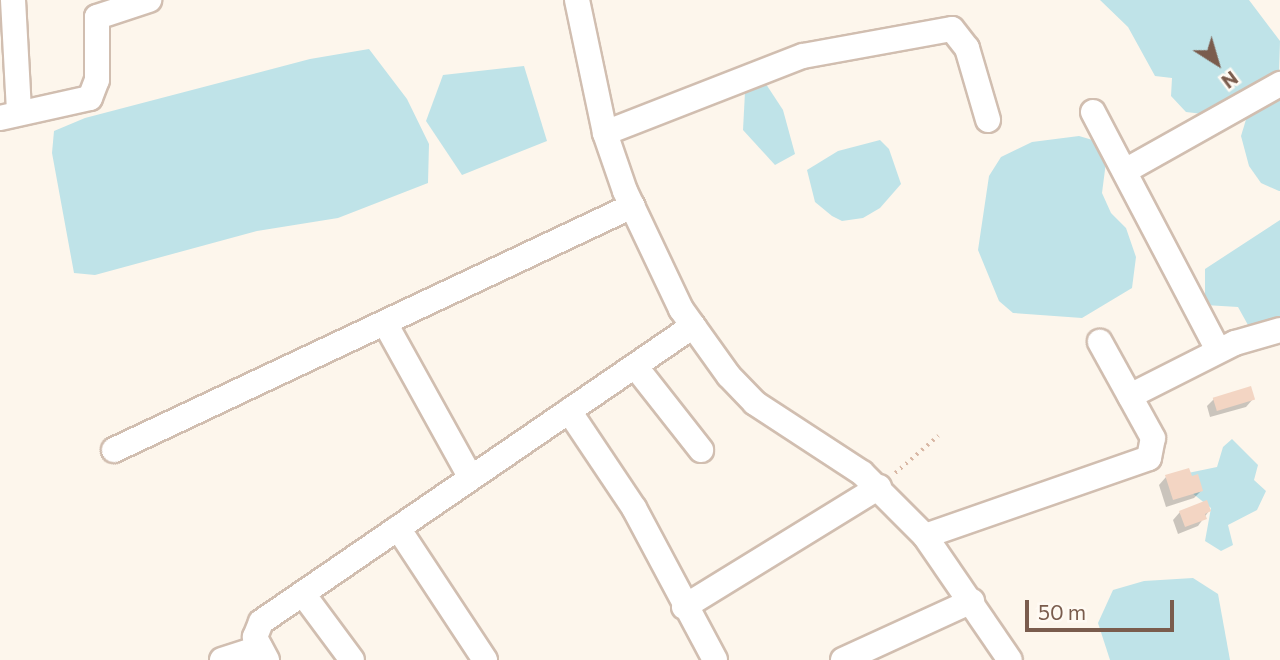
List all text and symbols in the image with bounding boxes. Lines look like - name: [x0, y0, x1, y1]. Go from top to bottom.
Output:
- north arrow: [1182, 28, 1252, 98]
- text: N: [1217, 67, 1243, 94]
- scale bar: [1028, 586, 1177, 630]
- text: 50 m: [1038, 599, 1086, 624]

